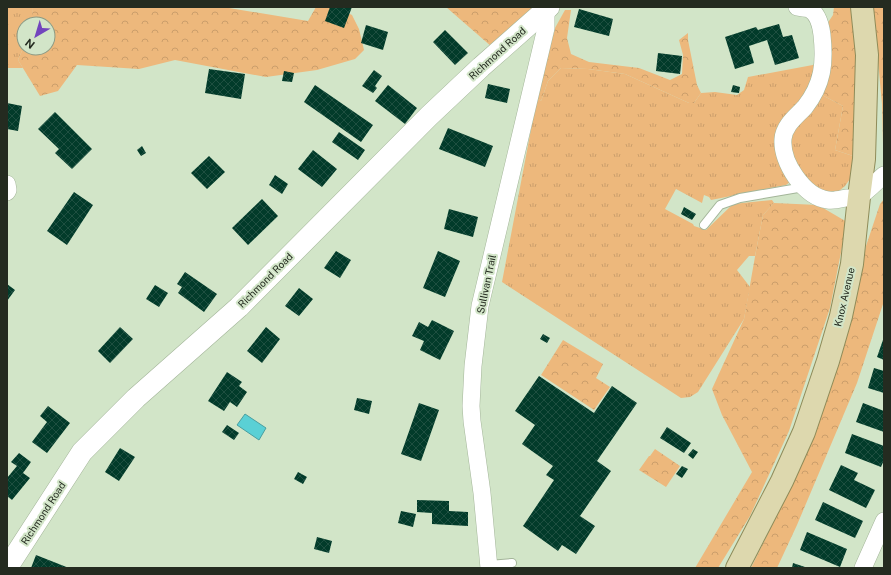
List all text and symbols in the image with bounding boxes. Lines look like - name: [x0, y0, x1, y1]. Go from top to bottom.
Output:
- north arrow: [16, 16, 56, 56]
- street label: Richmond Road: [466, 24, 528, 82]
- text: N: [23, 37, 37, 51]
- street label: Richmond Road: [235, 250, 295, 310]
- street label: Sullivan Trail: [474, 253, 498, 315]
- street label: Knox Avenue: [831, 266, 857, 328]
- street label: Richmond Road: [18, 479, 68, 547]

